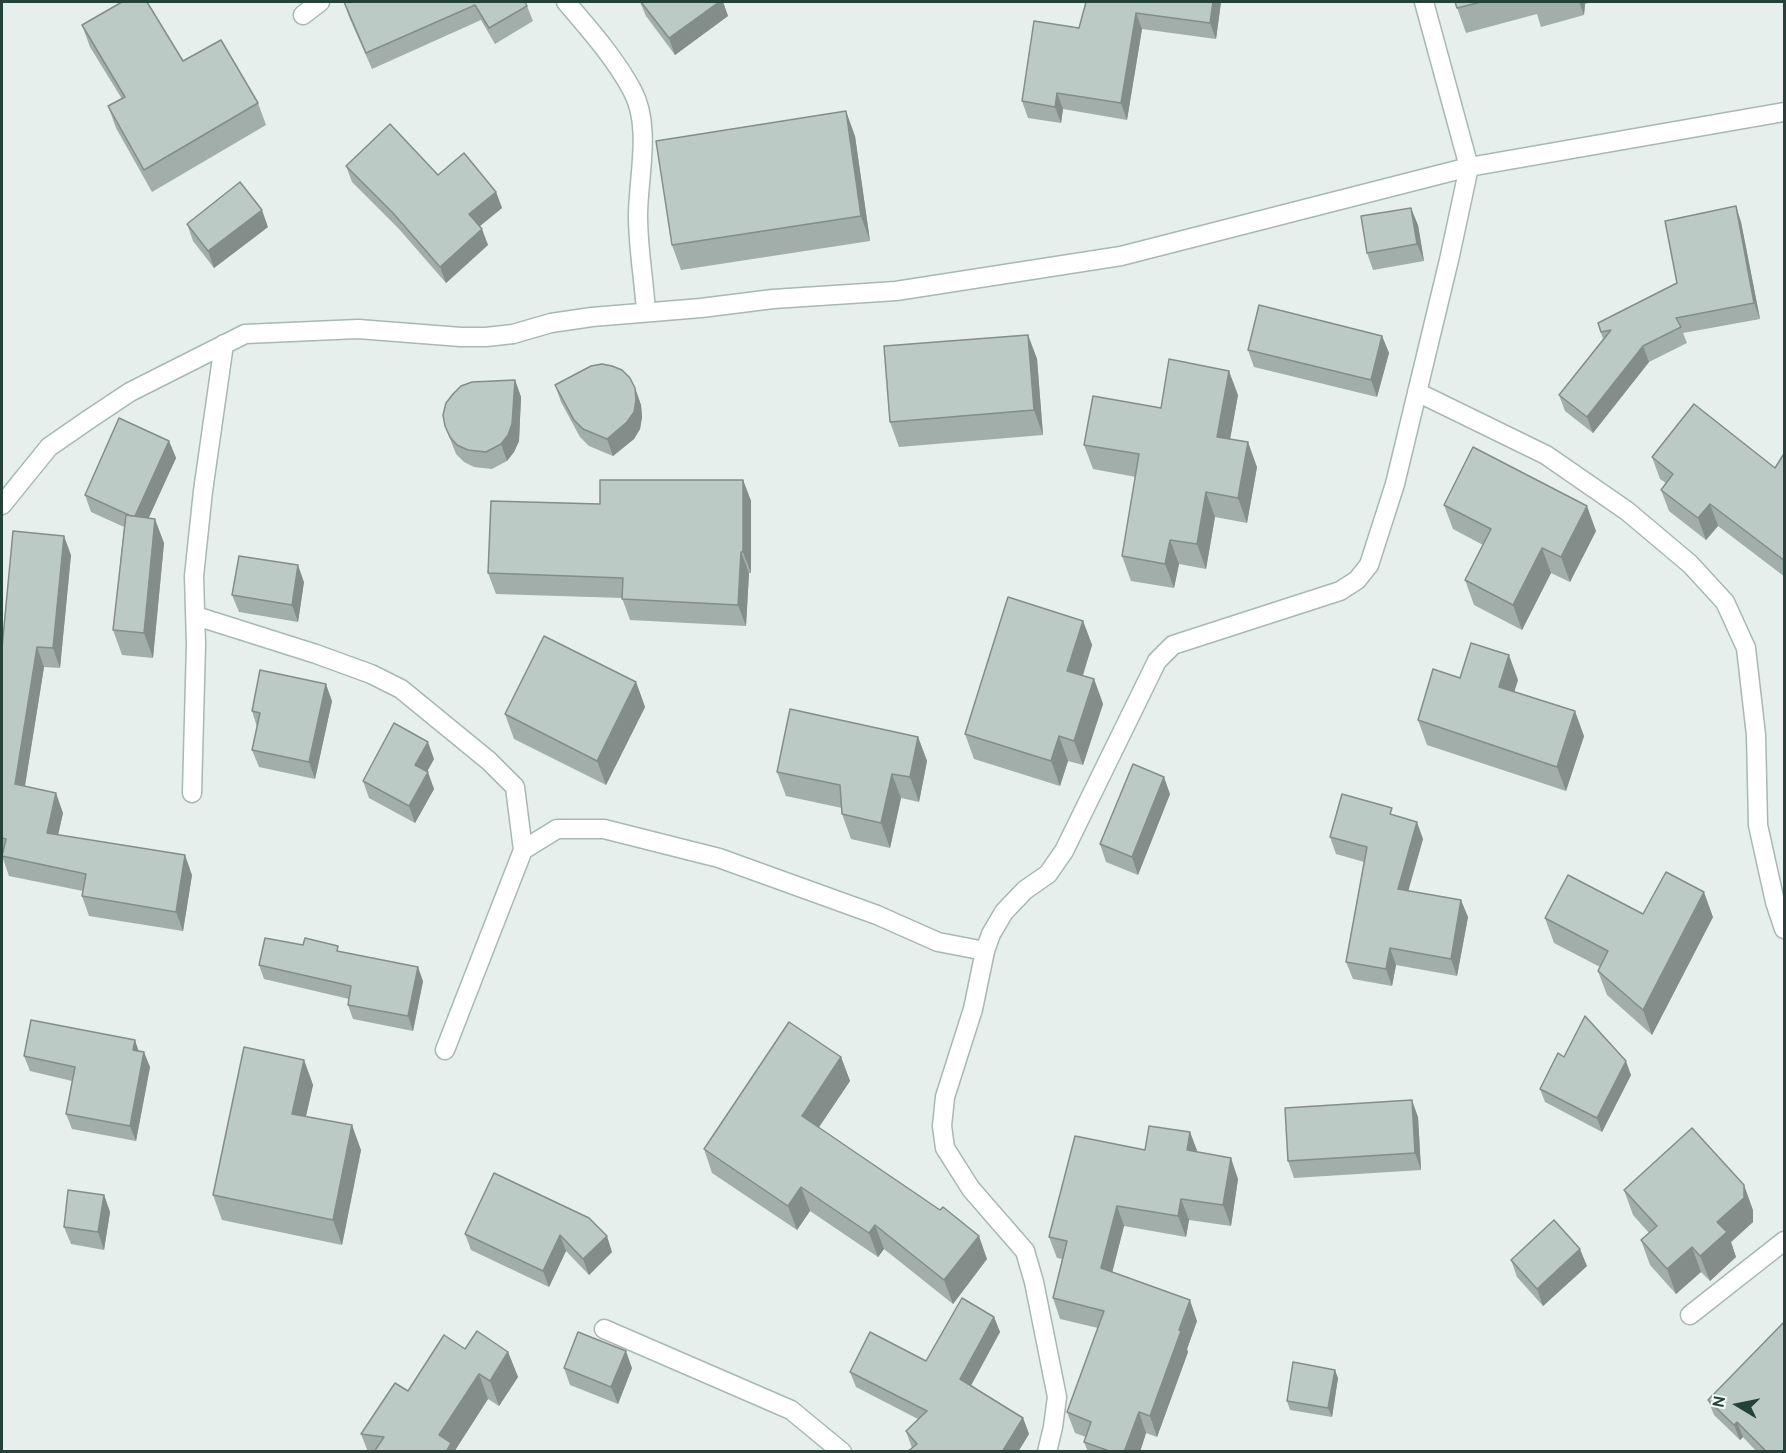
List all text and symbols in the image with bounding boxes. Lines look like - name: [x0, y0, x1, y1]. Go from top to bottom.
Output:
- north arrow: [1708, 1375, 1768, 1435]
- text: N: [1709, 1394, 1731, 1409]

